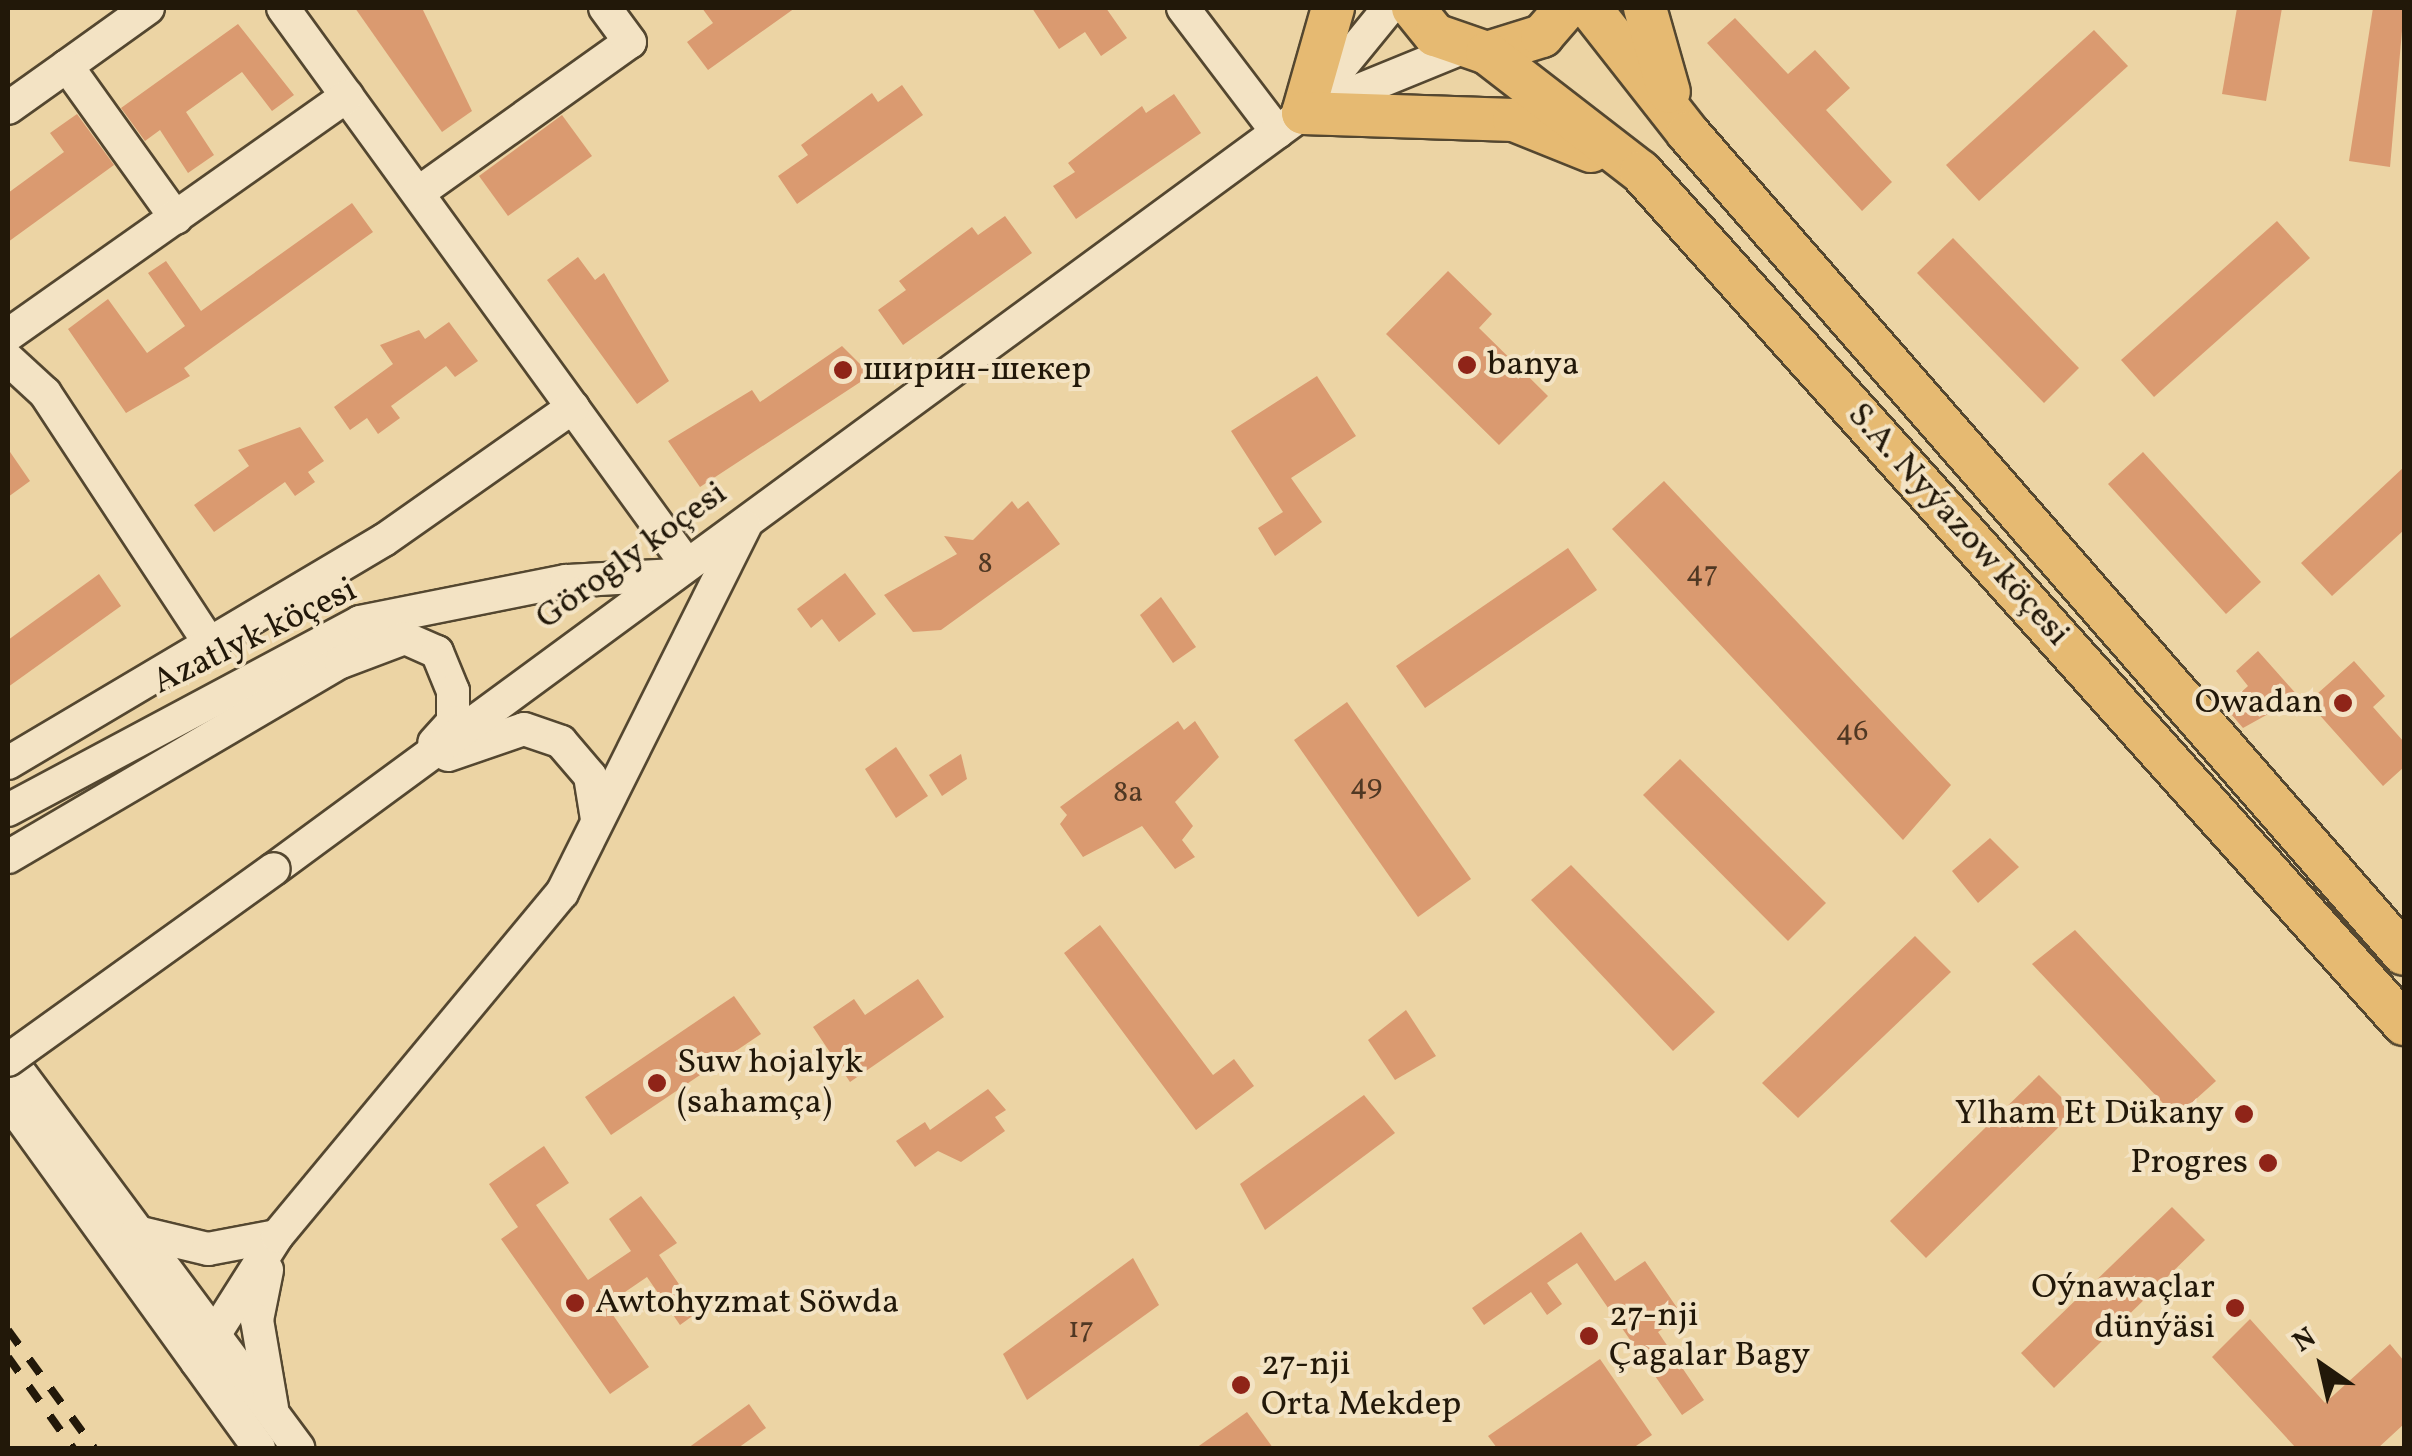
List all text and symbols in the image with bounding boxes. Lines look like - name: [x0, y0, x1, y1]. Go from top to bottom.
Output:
- place label: banya: [1487, 344, 1579, 386]
- place label: ширин-шекер: [863, 349, 1091, 391]
- marker: banya: [1456, 354, 1478, 376]
- marker: ширин-шекер: [832, 359, 854, 381]
- street label: S.A. Nyýazow köçesi: [1837, 394, 2079, 656]
- street label: Görogly koçesi: [528, 472, 736, 640]
- house number: 8: [977, 546, 993, 582]
- house number: 47: [1686, 555, 1718, 591]
- street label: Azatlyk köçesi: [146, 570, 364, 704]
- place label: Owadan: [2195, 682, 2323, 724]
- marker: Owadan: [2332, 692, 2354, 714]
- house number: 46: [1836, 714, 1868, 750]
- house number: 49: [1350, 768, 1382, 804]
- house number: 8a: [1113, 775, 1143, 811]
- place label: Suw hojalyk (sahamça): [677, 1042, 864, 1124]
- marker: Suw hojalyk (sahamça): [646, 1072, 668, 1094]
- place label: Ylham Et Dükany: [1955, 1093, 2224, 1135]
- marker: Ylham Et Dükany: [2233, 1103, 2255, 1125]
- place label: Progres: [2130, 1142, 2248, 1184]
- marker: Progres: [2257, 1152, 2279, 1174]
- place label: Oýnawaçlar dünýäsi: [2031, 1267, 2215, 1349]
- place label: Awtohyzmat Söwda: [595, 1282, 899, 1324]
- marker: Awtohyzmat Söwda: [564, 1292, 586, 1314]
- place label: 27-nji Çagalar Bagy: [1609, 1295, 1810, 1377]
- marker: Oýnawaçlar dünýäsi: [2224, 1297, 2246, 1319]
- house number: 17: [1068, 1311, 1094, 1347]
- north arrow: [2272, 1316, 2372, 1416]
- text: N: [2286, 1319, 2324, 1363]
- marker: 27-nji Çagalar Bagy: [1578, 1325, 1600, 1347]
- place label: 27-nji Orta Mekdep: [1261, 1344, 1461, 1426]
- marker: 27-nji Orta Mekdep: [1230, 1374, 1252, 1396]

